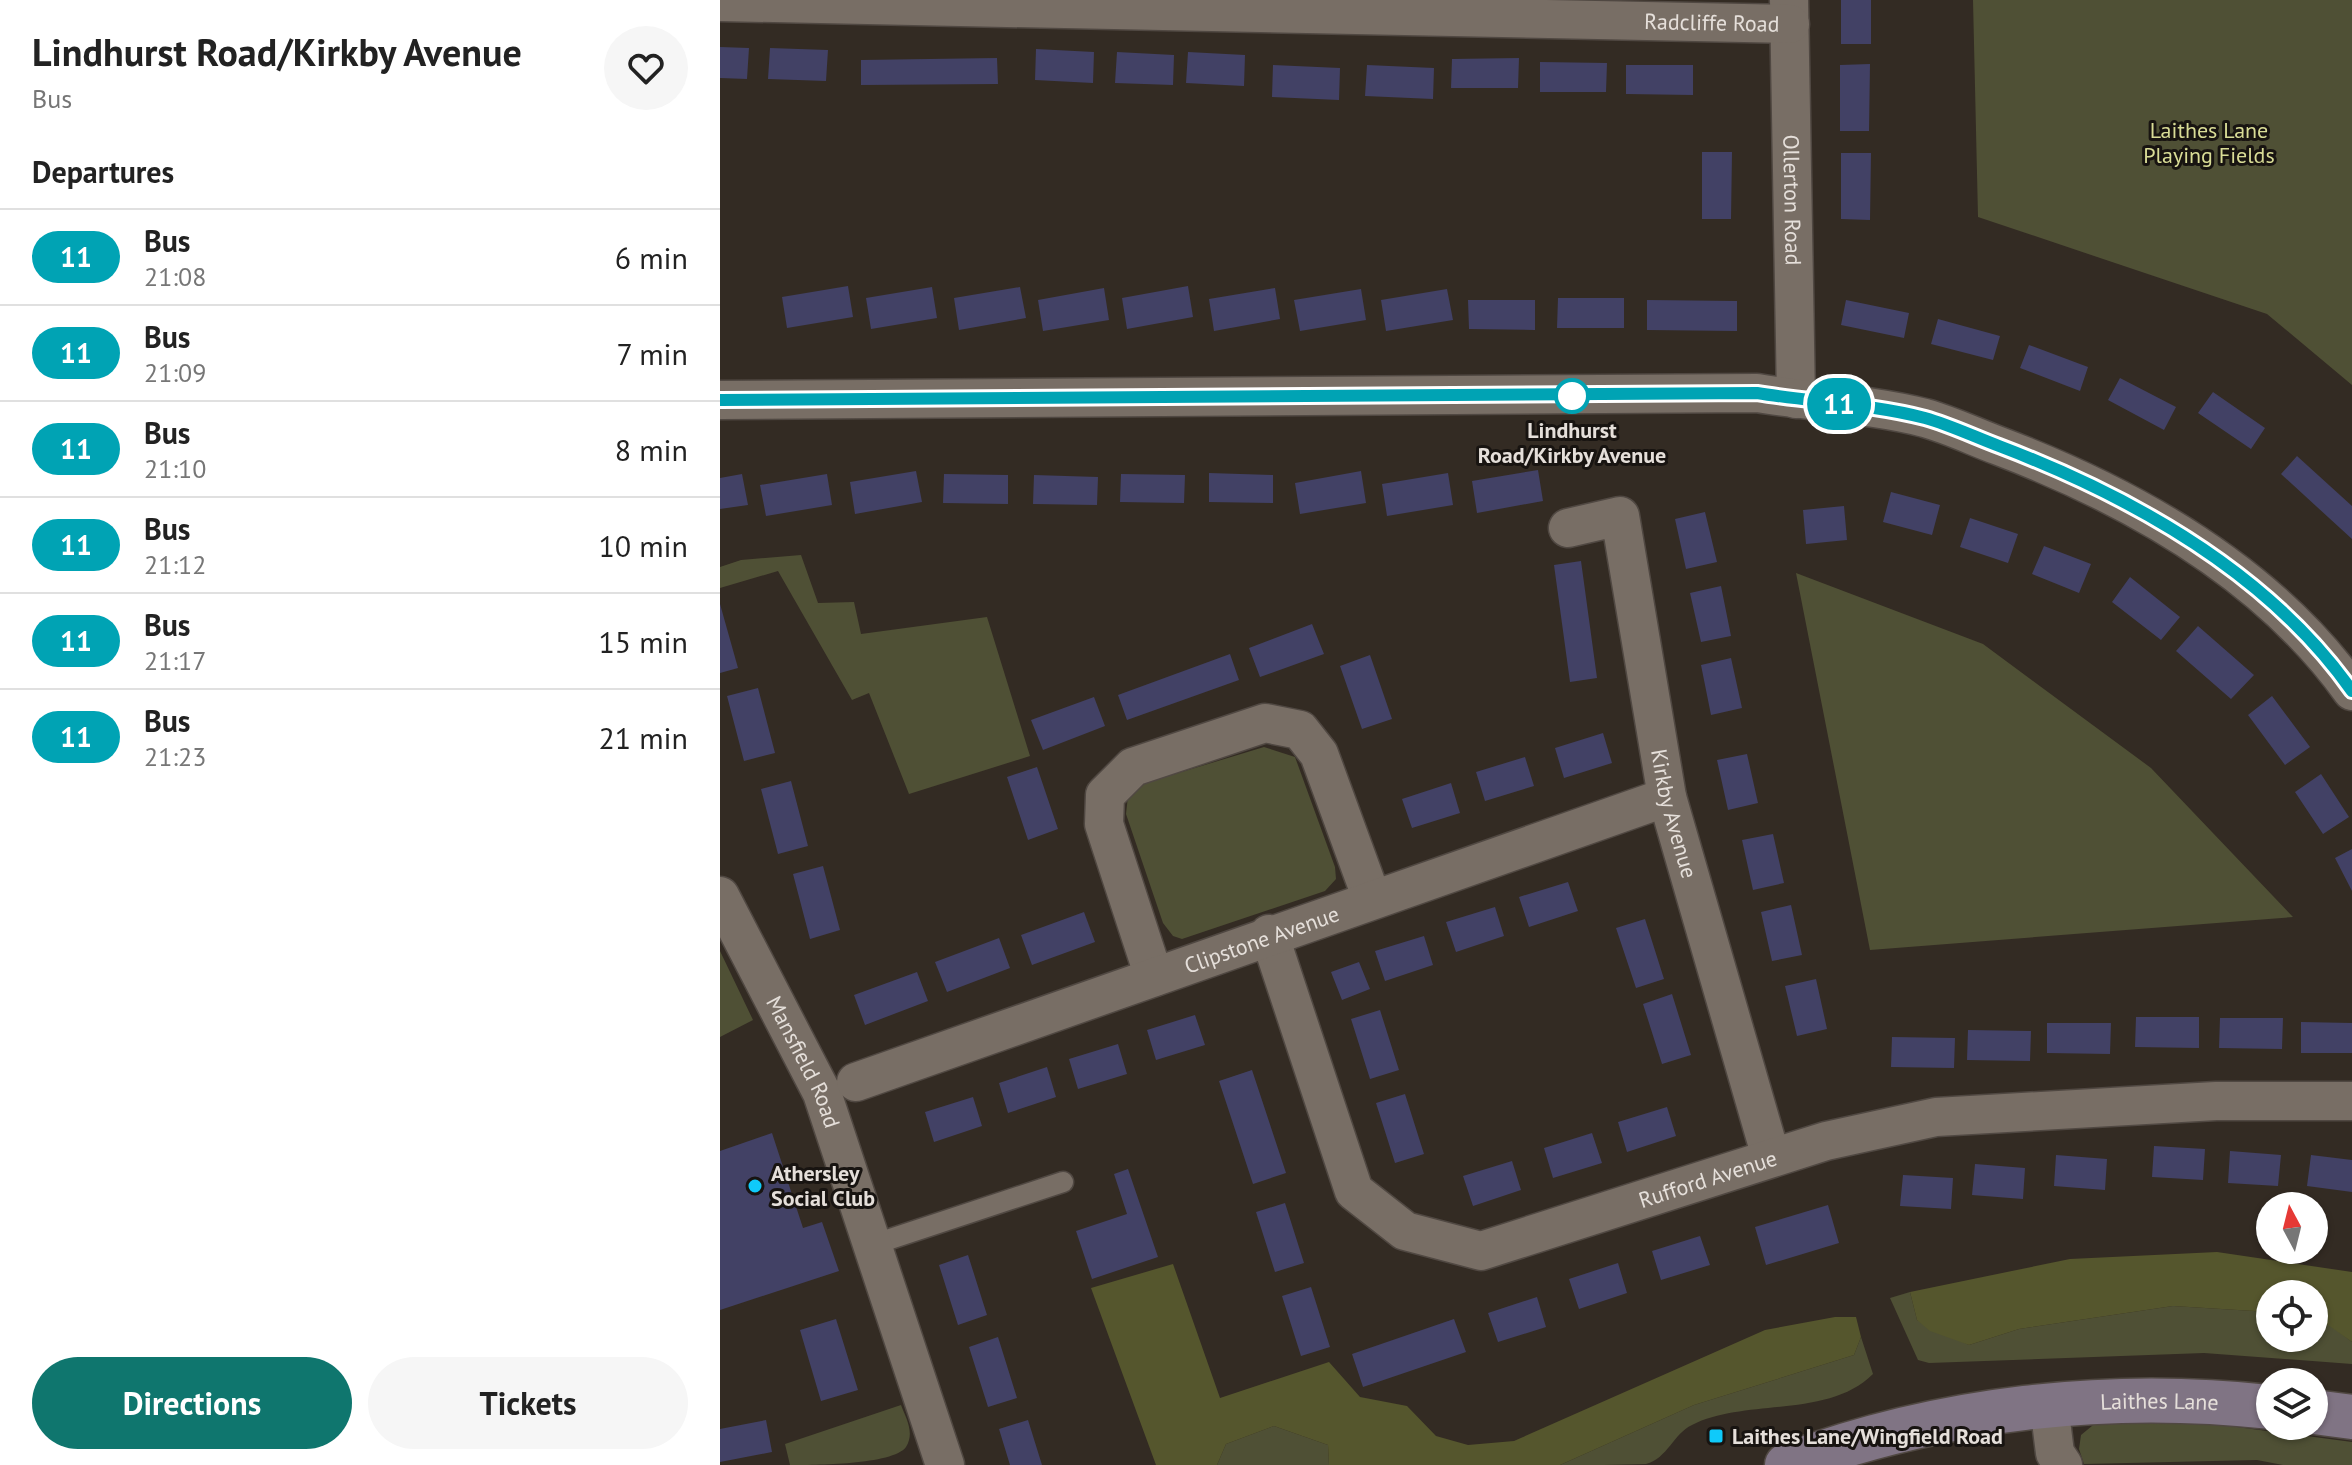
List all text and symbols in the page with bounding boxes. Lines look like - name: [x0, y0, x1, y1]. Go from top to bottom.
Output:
- street label: Radcliffe Road: [1644, 7, 1780, 38]
- button: heart: [604, 26, 688, 110]
- text: Lindhurst Road/Kirkby Avenue: [32, 27, 522, 76]
- text: Bus: [32, 82, 72, 115]
- park label: Laithes Lane Playing Fields: [2143, 116, 2275, 169]
- street label: Ollerton Road: [1777, 134, 1808, 266]
- text: Departures: [32, 152, 174, 191]
- text: Bus: [144, 221, 191, 260]
- text: 11: [60, 238, 92, 275]
- text: 6 min: [615, 238, 688, 277]
- text: 21:08: [144, 260, 206, 293]
- text: Bus: [144, 317, 191, 356]
- text: 11: [60, 334, 92, 371]
- text: 7 min: [616, 334, 688, 373]
- text: 21:09: [144, 356, 206, 389]
- line badge: 11: [1803, 378, 1875, 430]
- marker: Lindhurst Road/Kirkby Avenue: [1555, 379, 1589, 413]
- text: 11: [1823, 385, 1855, 422]
- text: Bus: [144, 413, 191, 452]
- place label: Lindhurst Road/Kirkby Avenue: [1478, 416, 1666, 469]
- text: 11: [60, 430, 92, 467]
- text: 8 min: [615, 430, 688, 469]
- text: 21:10: [144, 452, 206, 485]
- text: Bus: [144, 509, 191, 548]
- text: 11: [60, 526, 92, 563]
- text: 10 min: [598, 526, 688, 565]
- text: 21:12: [144, 548, 206, 581]
- text: Bus: [144, 605, 191, 644]
- text: 11: [60, 622, 92, 659]
- text: 15 min: [598, 622, 688, 661]
- text: 21:17: [144, 644, 206, 677]
- text: Bus: [144, 701, 191, 740]
- text: 11: [60, 718, 92, 755]
- text: 21 min: [598, 718, 688, 757]
- text: 21:23: [144, 740, 206, 773]
- street label: Kirkby Avenue: [1645, 747, 1704, 882]
- street label: Clipstone Avenue: [1180, 899, 1343, 980]
- street label: Mansfield Road: [760, 991, 847, 1131]
- street label: Rufford Avenue: [1635, 1144, 1780, 1214]
- place label: Athersley Social Club: [771, 1159, 875, 1212]
- marker: Athersley Social Club: [746, 1177, 764, 1195]
- north arrow: [2256, 1192, 2328, 1264]
- map controls: [2256, 1192, 2328, 1440]
- button: locate: [2256, 1280, 2328, 1352]
- button: Directions: [32, 1357, 352, 1449]
- button: Tickets: [368, 1357, 688, 1449]
- button: layers: [2256, 1368, 2328, 1440]
- street label: Laithes Lane: [2099, 1386, 2219, 1417]
- place label: Laithes Lane/Wingfield Road: [1732, 1422, 2003, 1450]
- marker: Laithes Lane/Wingfield Road: [1707, 1427, 1725, 1445]

